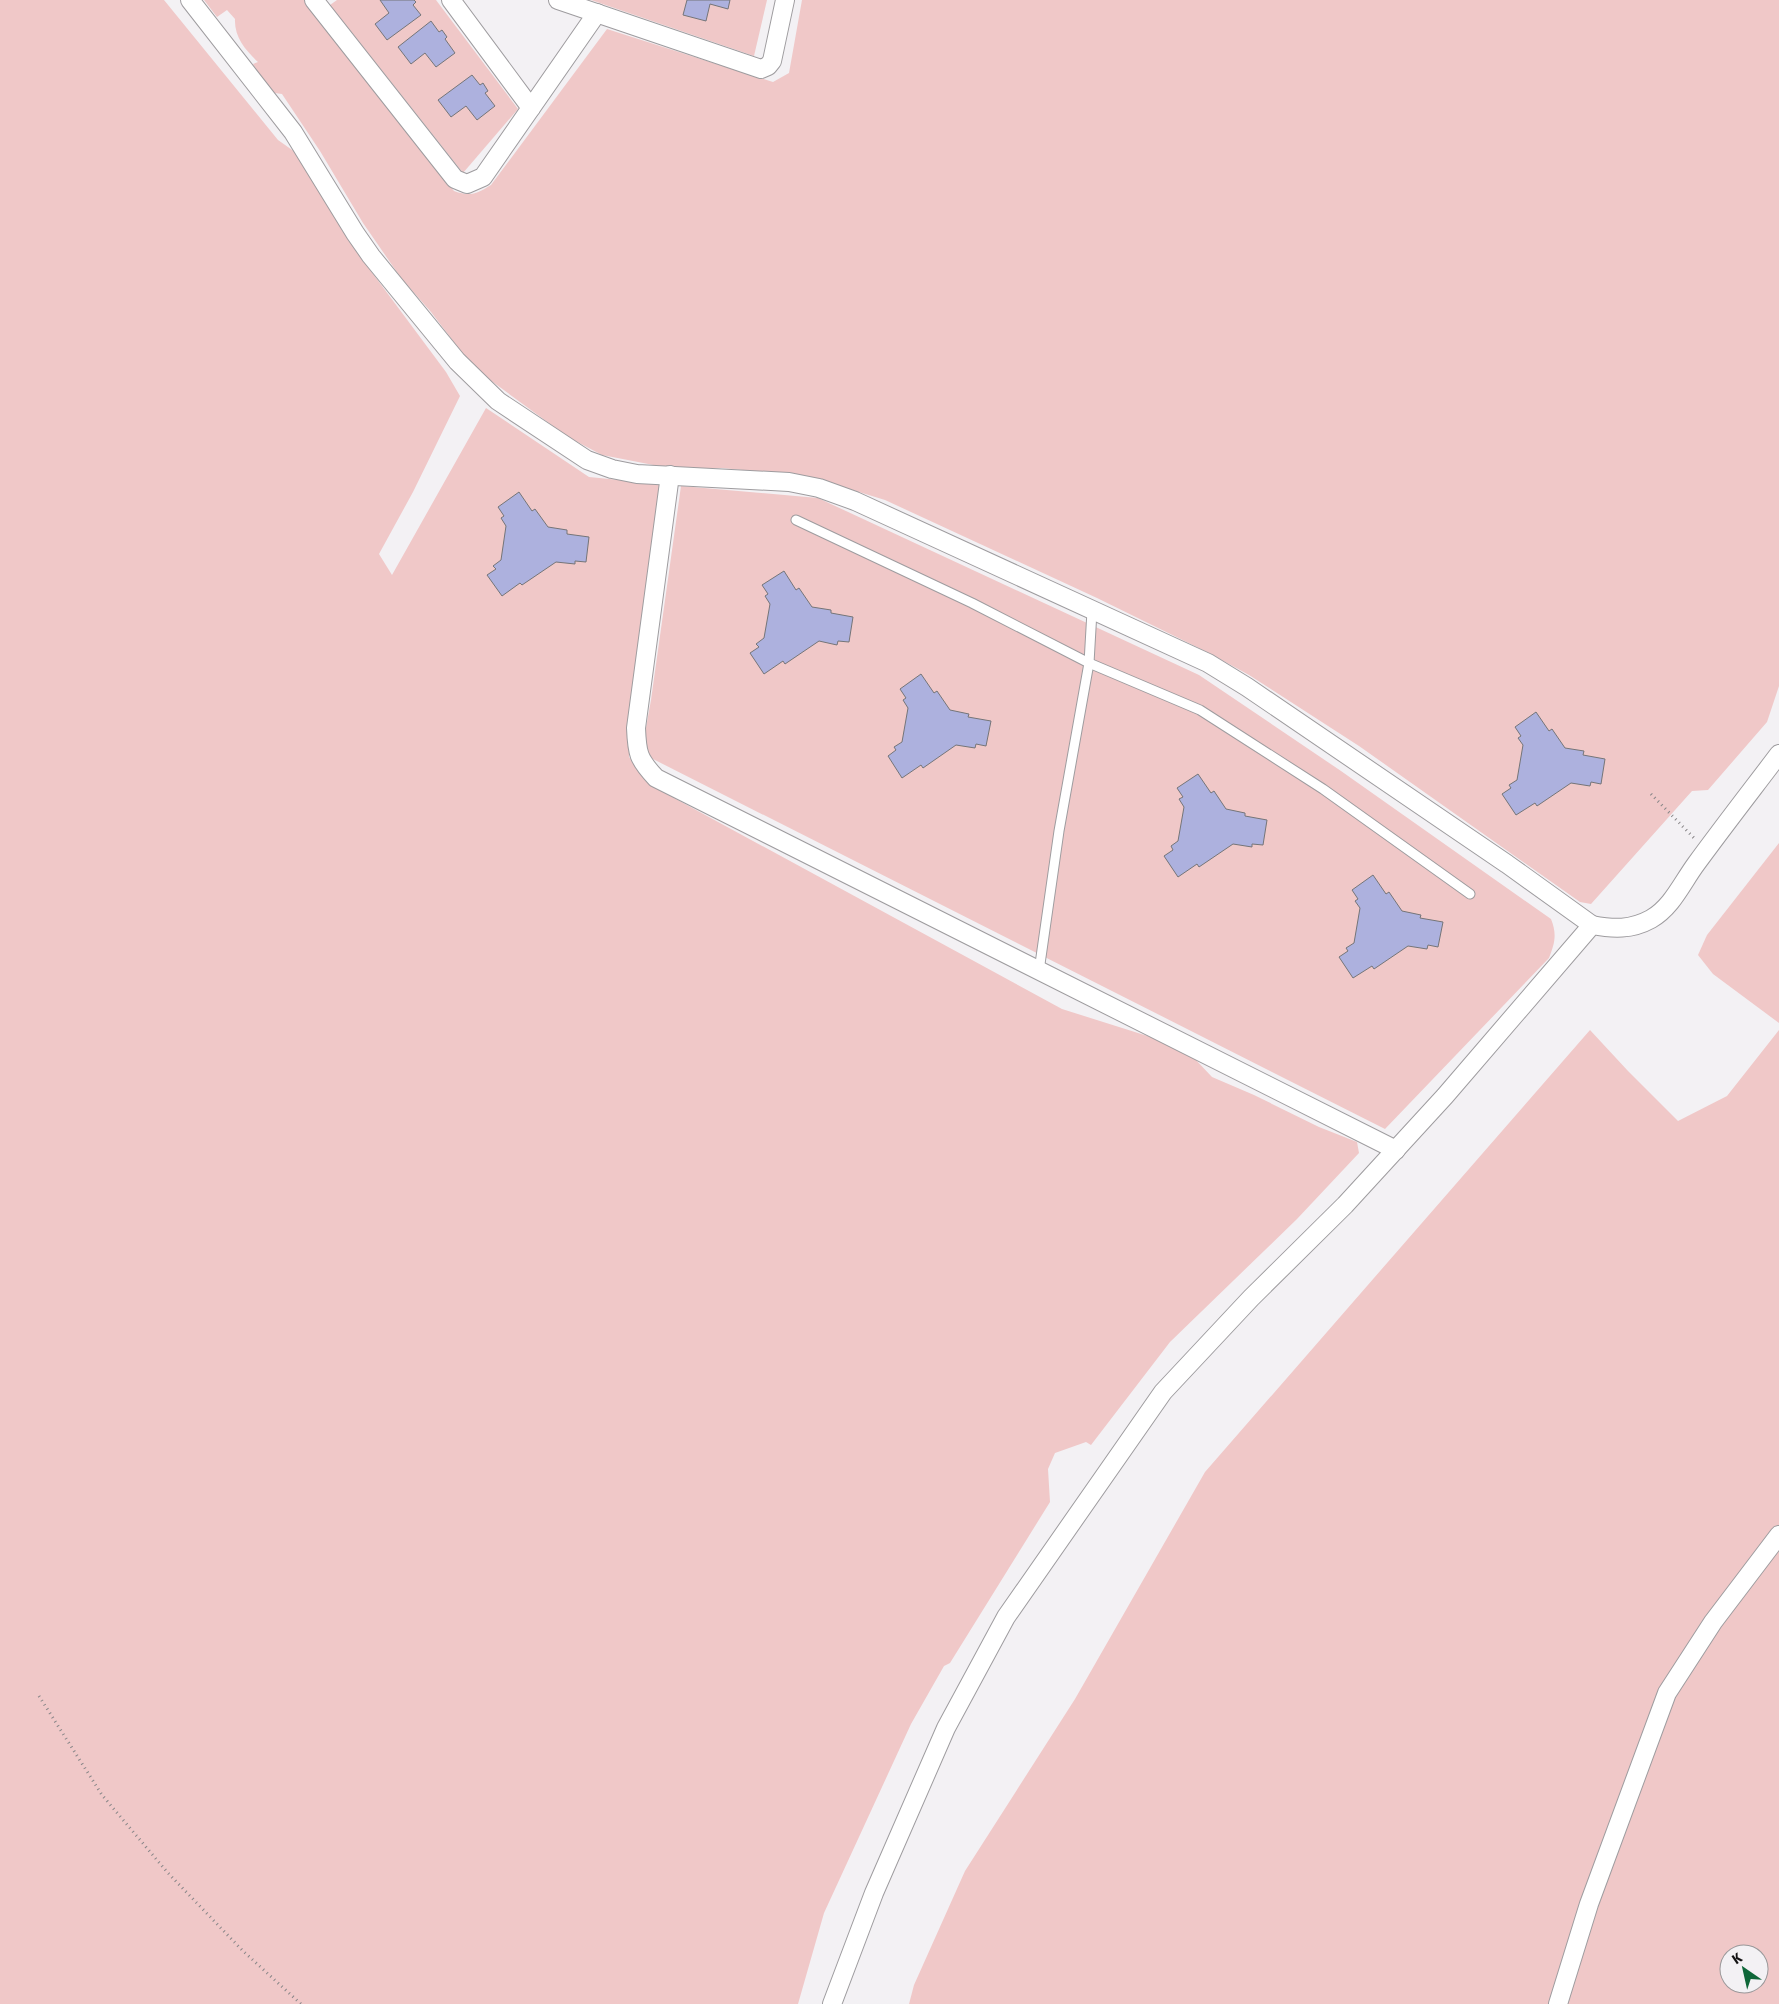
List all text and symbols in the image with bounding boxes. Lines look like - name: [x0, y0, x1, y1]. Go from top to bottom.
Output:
- north arrow: [1719, 1944, 1769, 1994]
- text: K: [1729, 1949, 1746, 1968]

